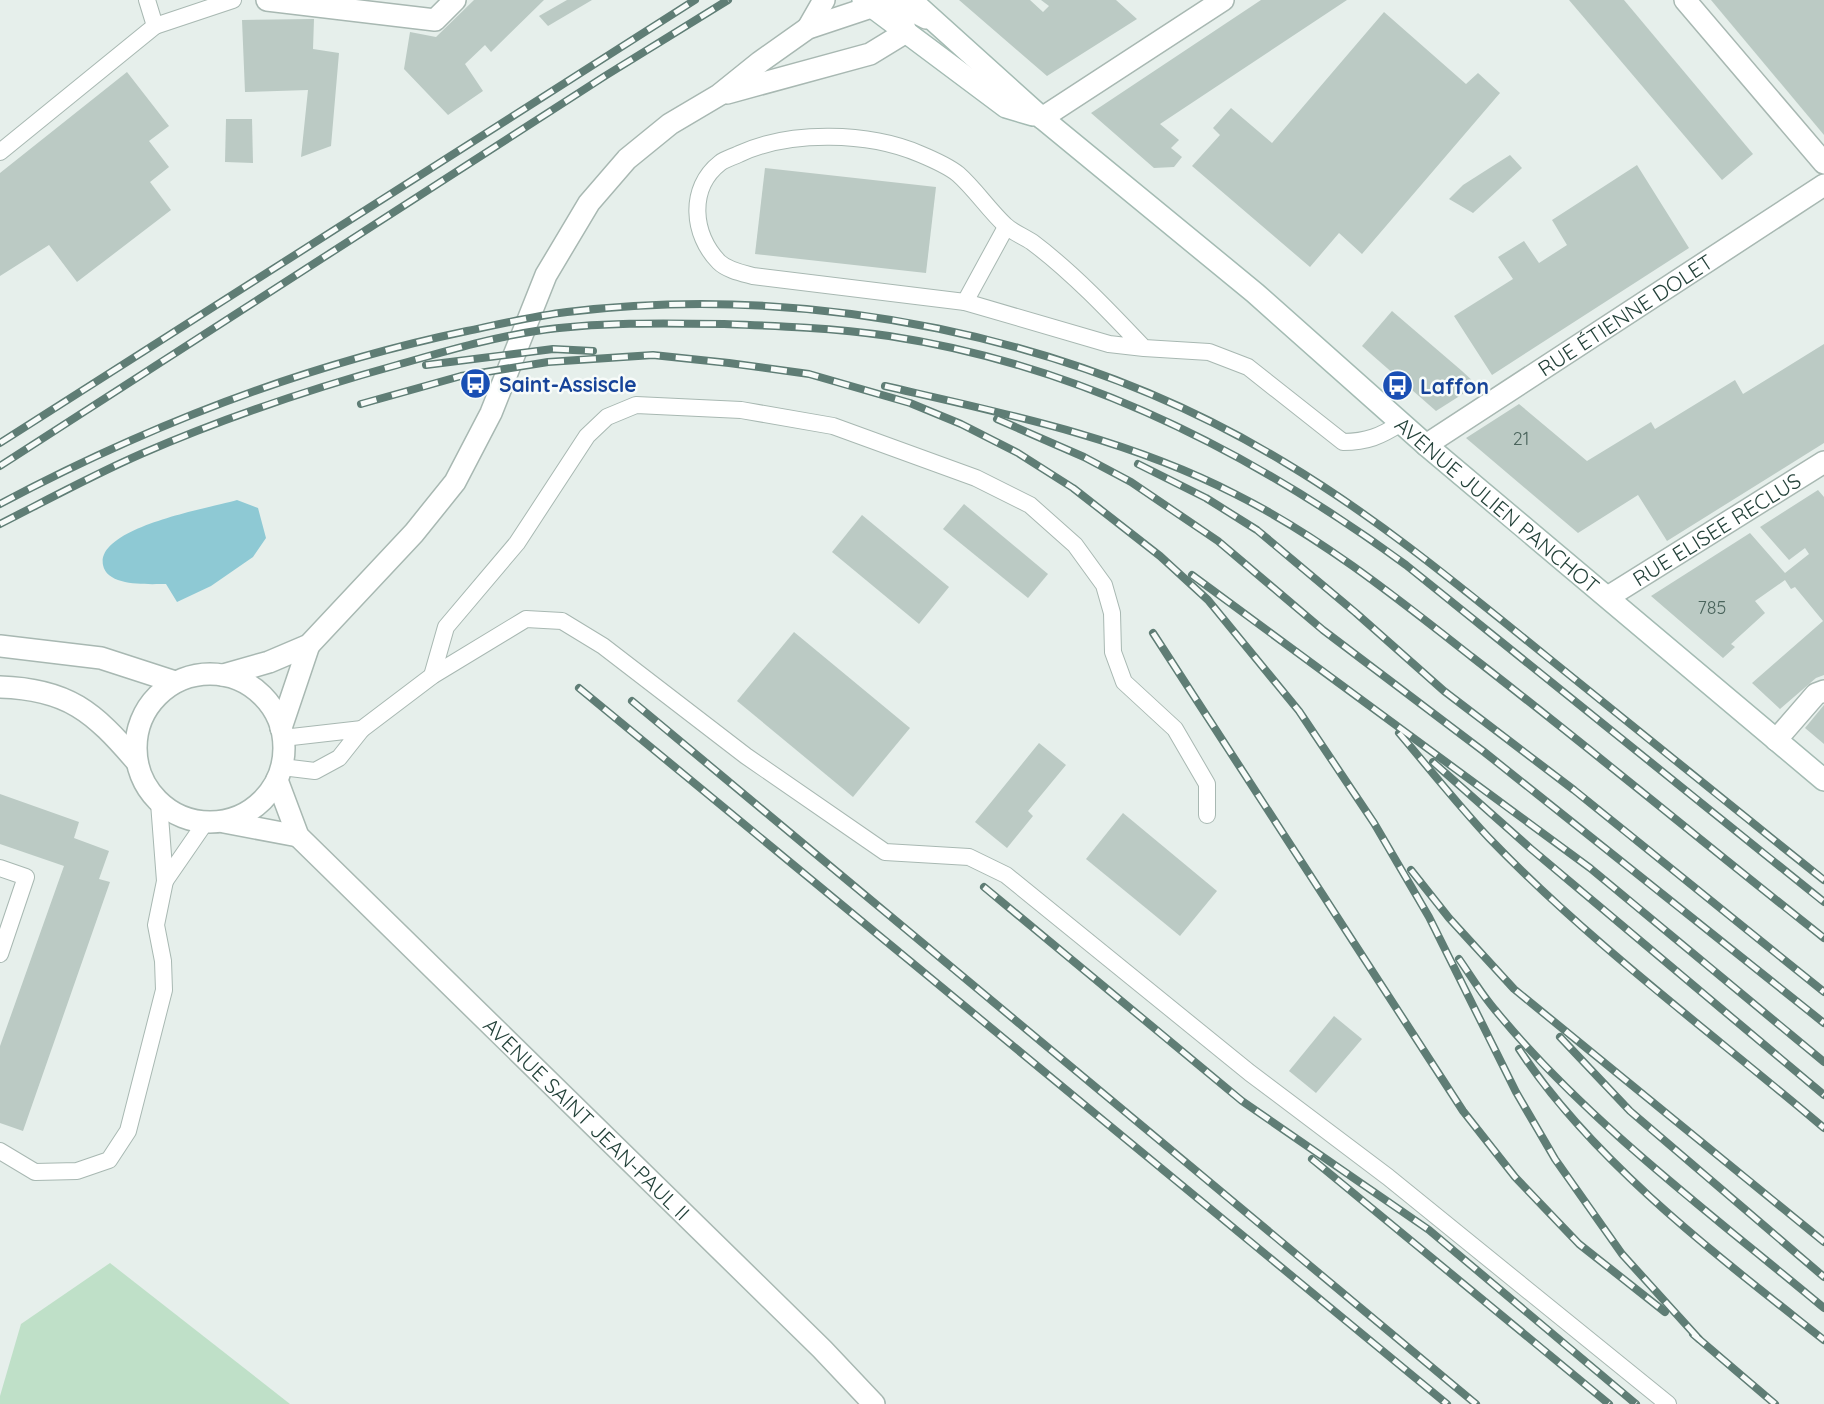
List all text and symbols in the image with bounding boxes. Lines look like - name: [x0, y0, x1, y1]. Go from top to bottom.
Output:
- street label: RUE ÉTIENNE DOLET: [1533, 248, 1718, 381]
- bus stop icon: Saint-Assiscle: [459, 367, 493, 401]
- bus stop icon: Laffon: [1380, 369, 1414, 403]
- place label: Saint-Assiscle: [499, 371, 637, 397]
- place label: Laffon: [1420, 373, 1489, 399]
- street label: AVENUE JULIEN PANCHOT: [1390, 411, 1605, 599]
- house number: 21: [1513, 427, 1529, 450]
- street label: RUE ELISEE RECLUS: [1628, 467, 1805, 591]
- house number: 785: [1698, 596, 1726, 619]
- street label: AVENUE SAINT JEAN-PAUL II: [478, 1012, 695, 1225]

